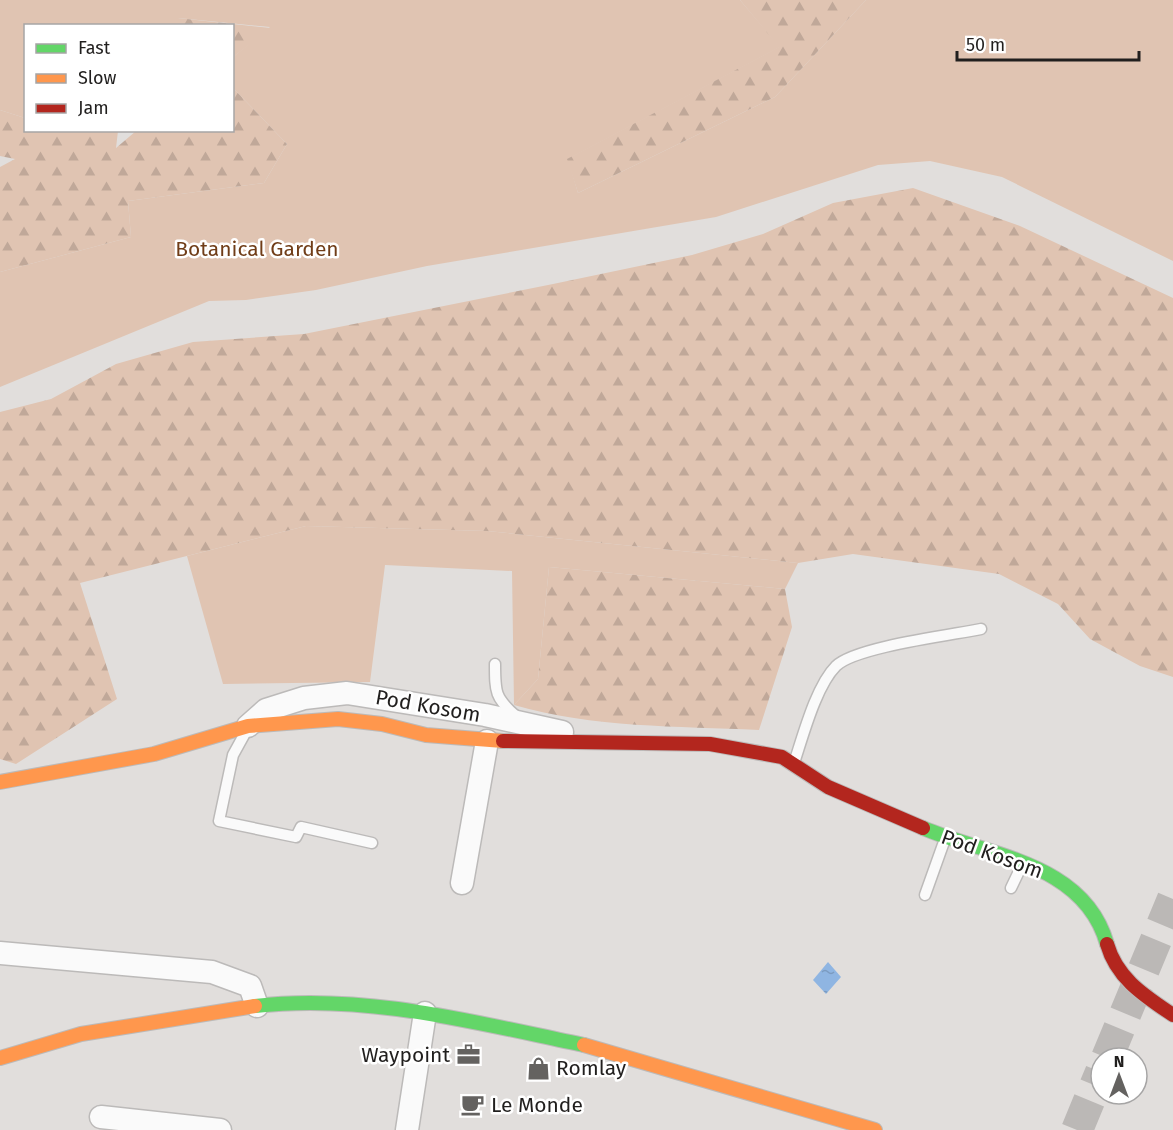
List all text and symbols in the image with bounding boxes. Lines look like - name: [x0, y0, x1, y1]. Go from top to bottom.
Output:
- legend: [24, 24, 234, 132]
- scale bar: [957, 24, 1138, 62]
- text: 50 m: [966, 34, 1005, 56]
- text: Fast: [78, 37, 111, 59]
- text: Slow: [78, 67, 117, 89]
- text: Jam: [78, 97, 109, 119]
- park label: Botanical Garden: [175, 236, 339, 262]
- street label: Pod Kosom: [373, 684, 483, 728]
- street label: Pod Kosom: [938, 824, 1046, 884]
- place label: Waypoint: [361, 1042, 450, 1068]
- office icon: Waypoint: [455, 1042, 481, 1068]
- north arrow: [1089, 1046, 1149, 1106]
- text: N: [1114, 1052, 1124, 1071]
- shop icon: Romlay: [525, 1055, 551, 1081]
- place label: Romlay: [556, 1055, 627, 1081]
- cafe icon: Le Monde: [460, 1092, 486, 1118]
- place label: Le Monde: [491, 1092, 583, 1118]

